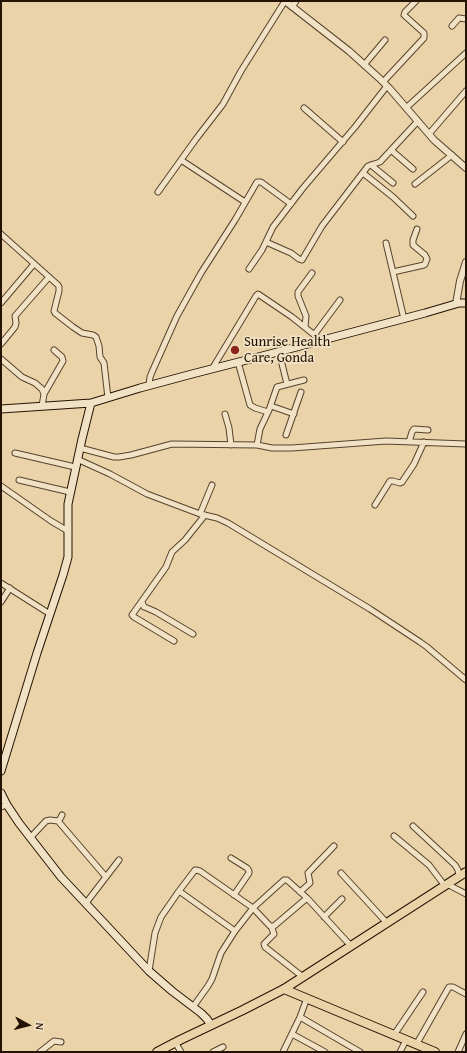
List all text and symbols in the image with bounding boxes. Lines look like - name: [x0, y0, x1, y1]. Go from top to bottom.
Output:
- place label: Sunrise Health Care, Gonda: [244, 334, 330, 366]
- marker: Sunrise Health Care, Gonda: [229, 344, 241, 356]
- north arrow: [8, 1005, 48, 1045]
- text: N: [32, 1022, 48, 1031]

